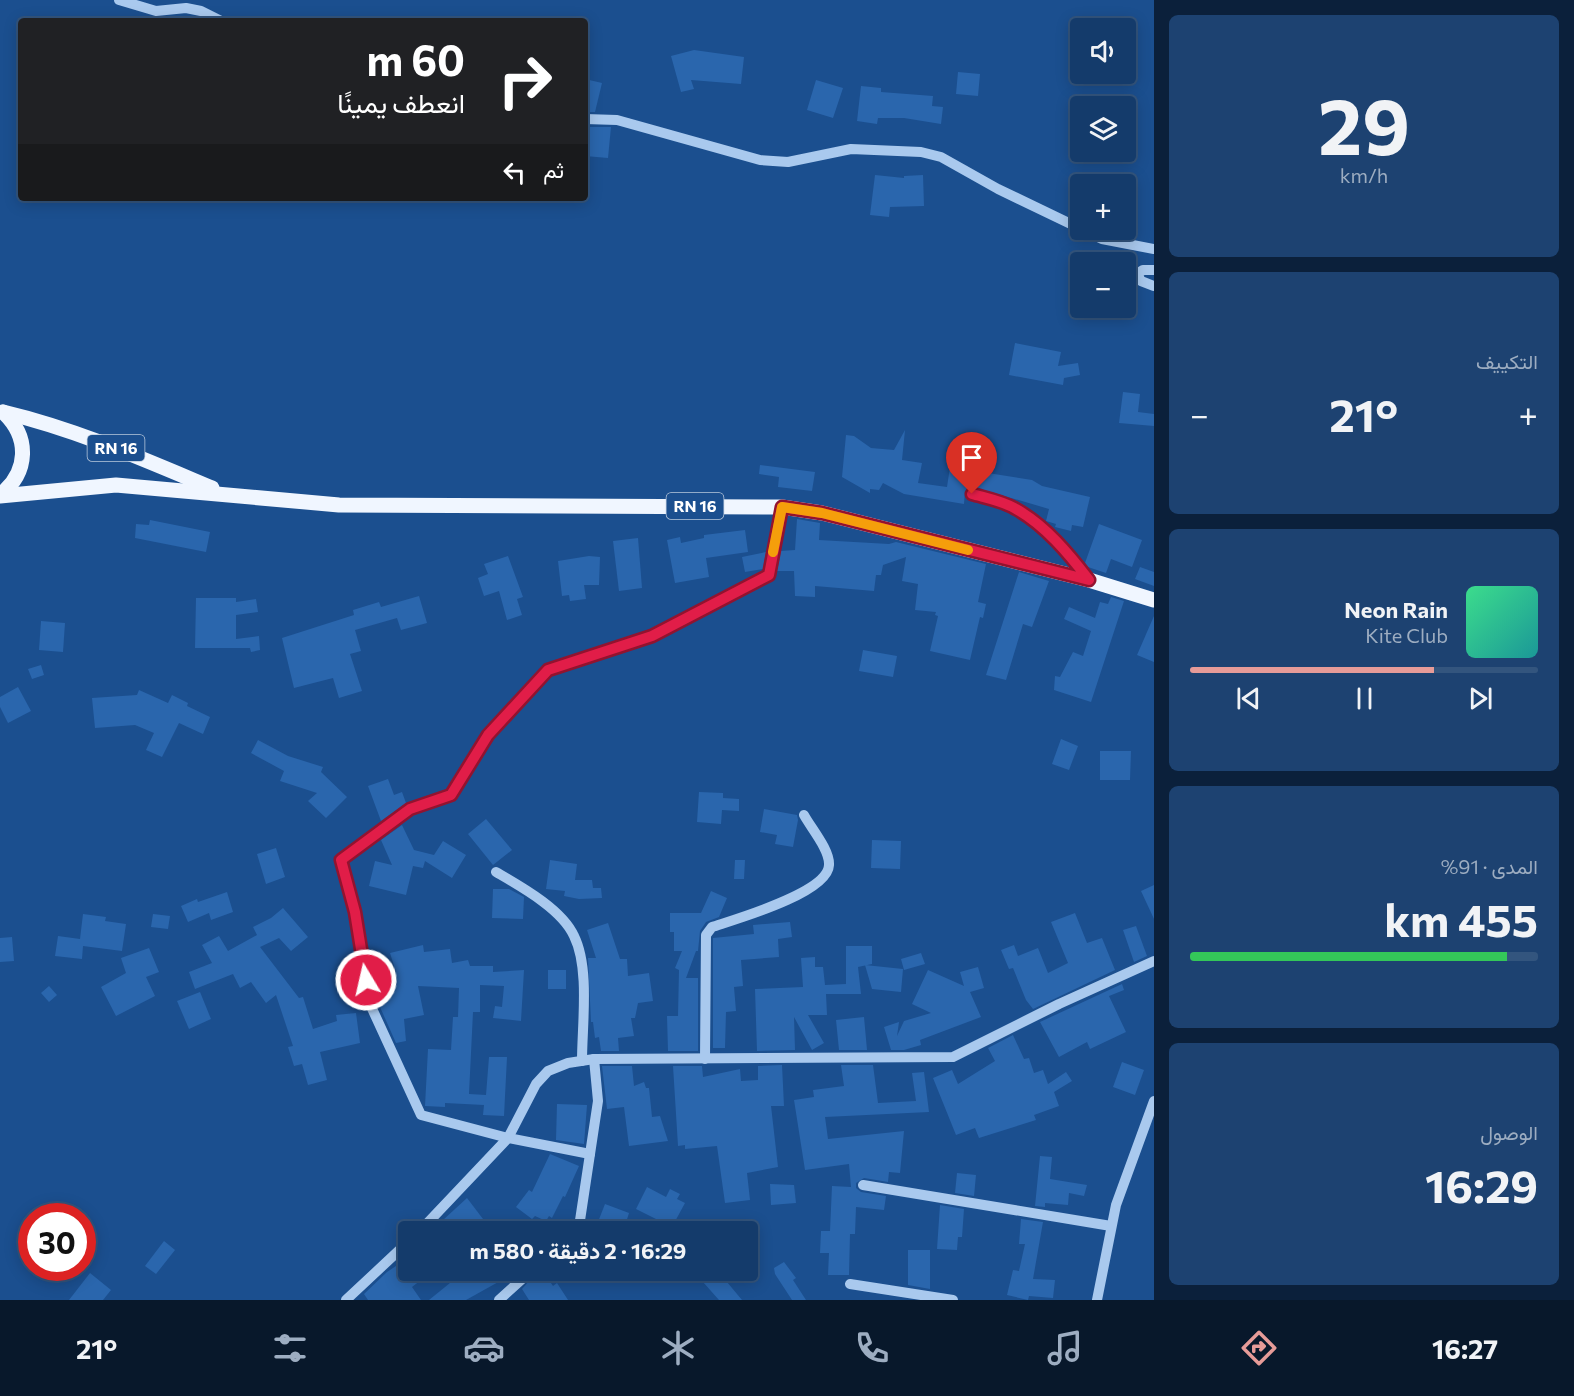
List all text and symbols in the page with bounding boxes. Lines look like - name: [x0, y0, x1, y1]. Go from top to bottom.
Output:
- map controls: [1070, 18, 1136, 318]
- button: sound: [1070, 18, 1136, 84]
- text: 60 m: [366, 33, 465, 85]
- icon: right: [486, 42, 564, 120]
- text: 29: [1318, 76, 1410, 171]
- text: انعطف يمينًا: [337, 86, 465, 119]
- button: layers: [1070, 96, 1136, 162]
- icon: left: [498, 156, 531, 189]
- text: ثم: [543, 156, 564, 183]
- text: km/h: [1340, 163, 1388, 187]
- button: +: [1070, 174, 1136, 240]
- button: −: [1070, 252, 1136, 318]
- text: التكييف: [1476, 349, 1538, 373]
- text: 21°: [1329, 386, 1398, 441]
- text: −: [1190, 393, 1209, 434]
- text: +: [1519, 393, 1538, 434]
- pin: [946, 432, 997, 494]
- road number: RN 16: [88, 435, 144, 461]
- icon: arrive: [955, 441, 988, 474]
- road number: RN 16: [666, 493, 724, 519]
- text: Neon Rain: [1344, 596, 1448, 623]
- text: Kite Club: [1365, 623, 1448, 647]
- icon: previous: [1232, 682, 1265, 715]
- icon: pause: [1348, 682, 1381, 715]
- icon: next: [1464, 682, 1497, 715]
- text: المدى · 91%: [1441, 854, 1538, 878]
- text: 455 km: [1384, 891, 1538, 946]
- position arrow: [334, 948, 398, 1012]
- text: الوصول: [1480, 1120, 1538, 1144]
- text: 16:29: [1425, 1157, 1538, 1212]
- speed limit sign: 30: [18, 1203, 96, 1281]
- text: 16:29 · 2 دقيقة · 580 m: [470, 1237, 686, 1264]
- icon: filters: [269, 1327, 311, 1369]
- icon: car: [463, 1327, 505, 1369]
- icon: climate: [657, 1327, 699, 1369]
- icon: phone: [851, 1327, 893, 1369]
- icon: music: [1044, 1327, 1086, 1369]
- icon: directions: [1238, 1327, 1280, 1369]
- text: 21°: [76, 1332, 117, 1365]
- text: 16:27: [1432, 1332, 1498, 1365]

